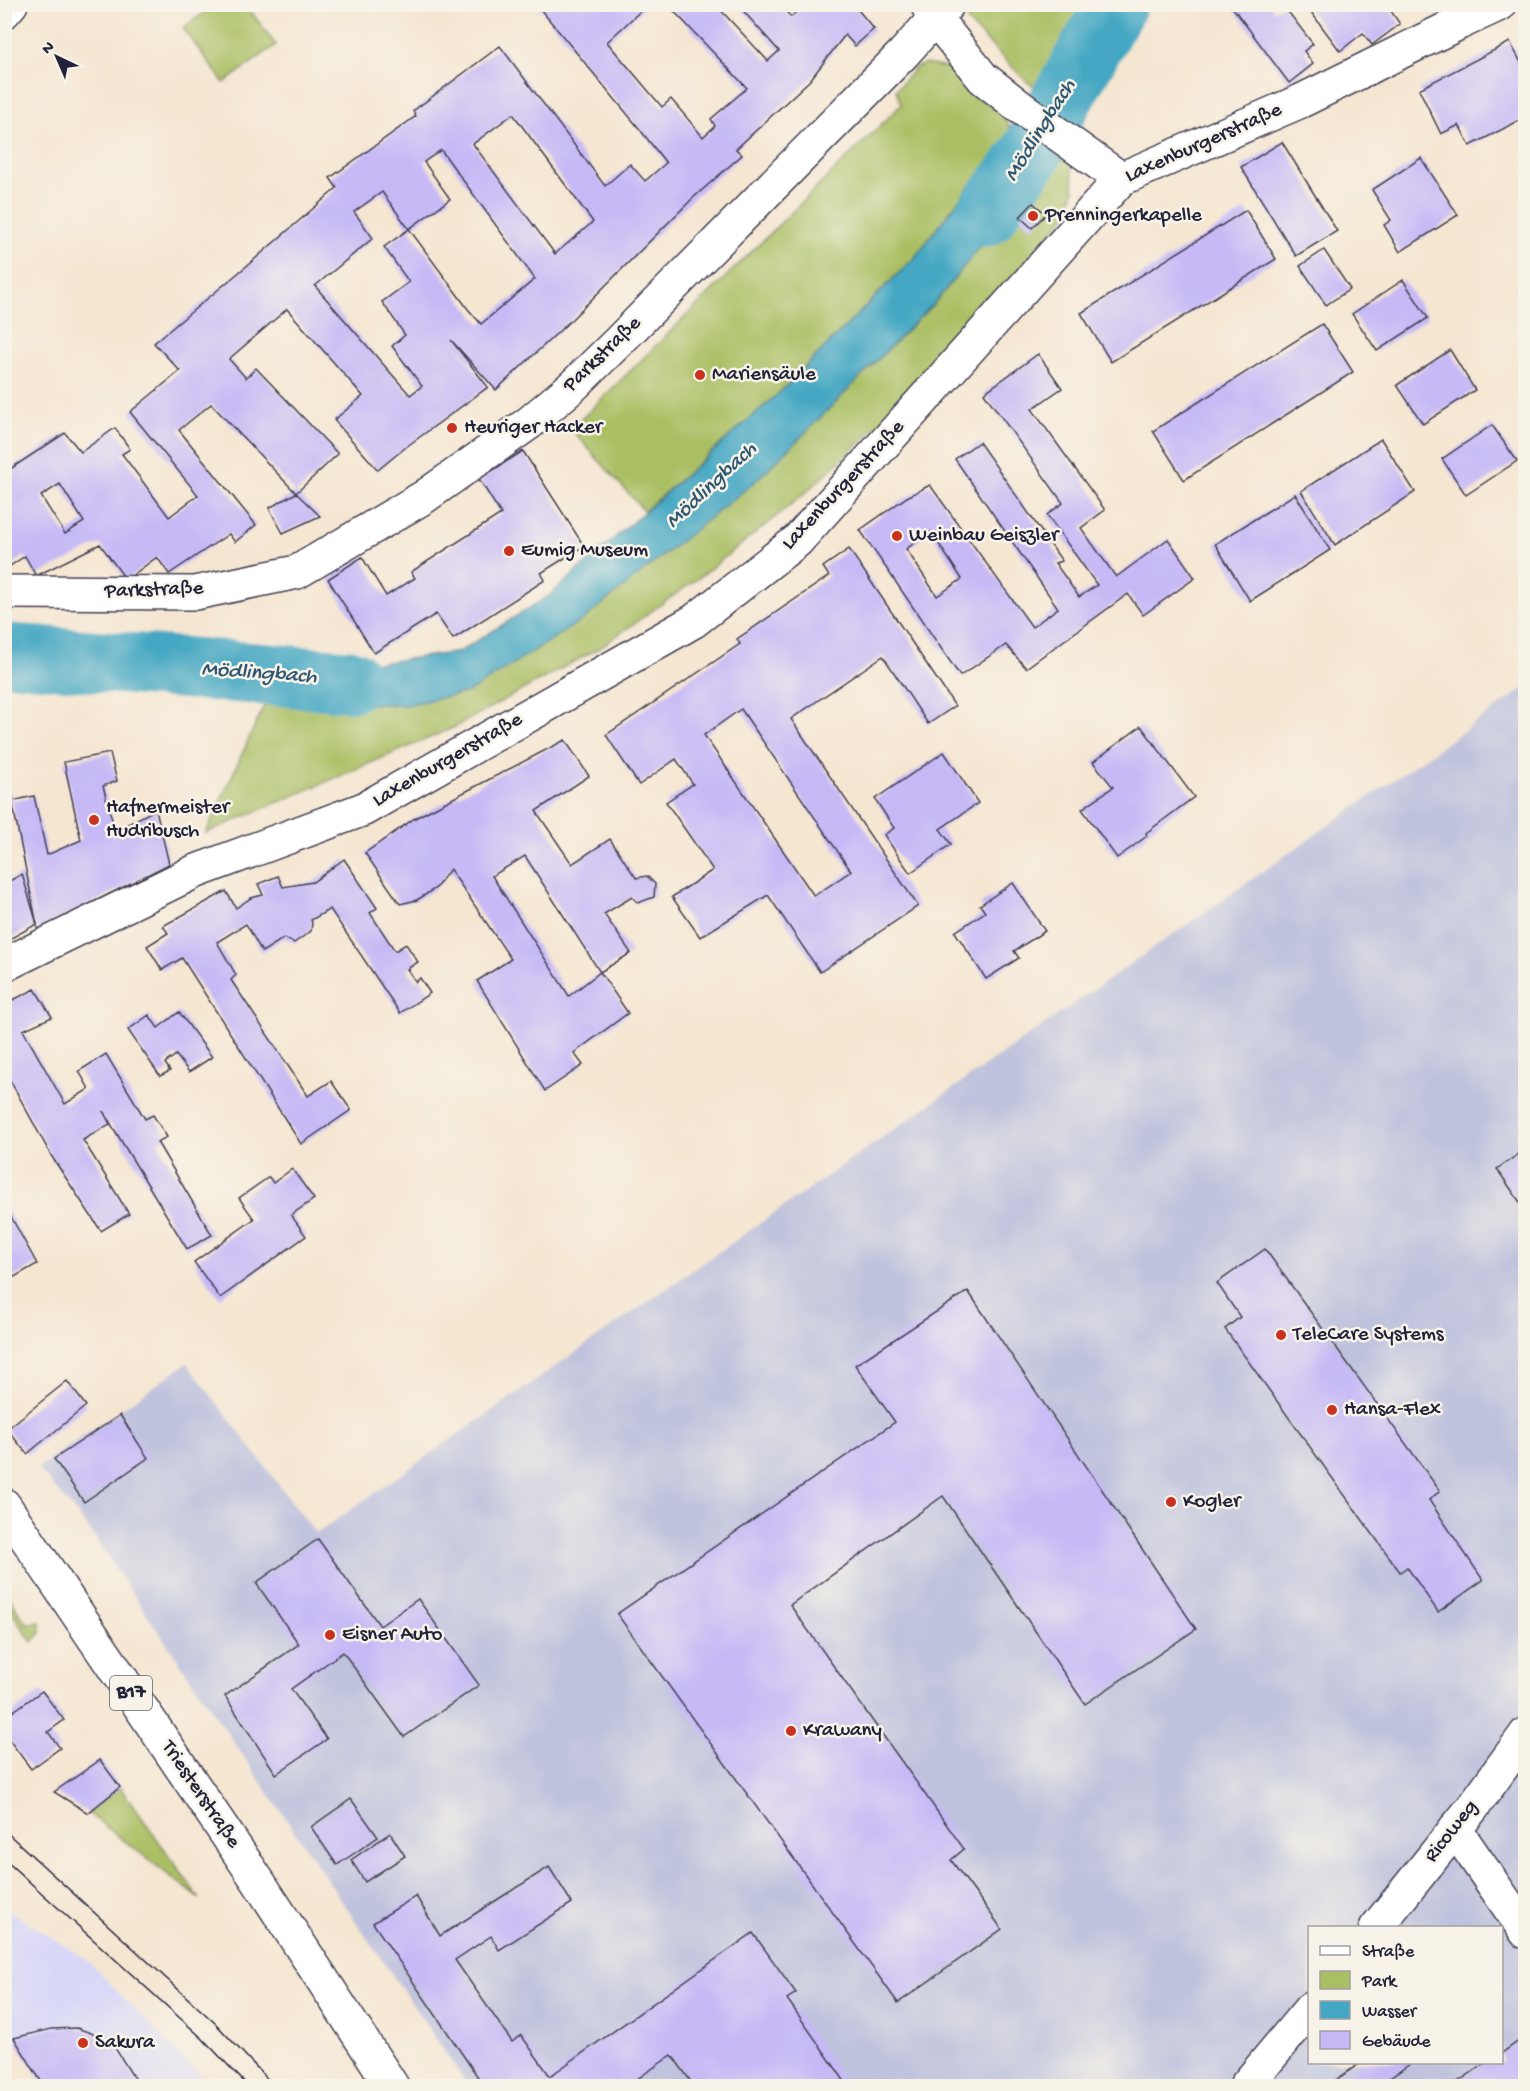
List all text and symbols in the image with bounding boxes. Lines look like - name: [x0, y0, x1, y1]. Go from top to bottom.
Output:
- north arrow: [27, 27, 87, 87]
- text: N: [39, 38, 60, 59]
- water label: Mödlingbach: [999, 75, 1083, 187]
- street label: Laxenburgerstraße: [1122, 98, 1287, 190]
- place label: Prenningerkapelle: [1044, 204, 1203, 229]
- marker: Prenningerkapelle: [1026, 209, 1040, 223]
- street label: Parkstraße: [558, 311, 648, 399]
- place label: Mariensäule: [712, 363, 817, 388]
- marker: Mariensäule: [693, 368, 707, 382]
- street label: Laxenburgerstraße: [777, 415, 911, 556]
- place label: Heuriger Hacker: [464, 416, 604, 441]
- marker: Heuriger Hacker: [445, 421, 459, 435]
- water label: Mödlingbach: [661, 437, 763, 535]
- place label: Weinbau Geiszler: [909, 524, 1060, 549]
- marker: Weinbau Geiszler: [890, 529, 904, 543]
- place label: Eumig Museum: [521, 539, 648, 564]
- marker: Eumig Museum: [502, 544, 516, 558]
- street label: Parkstraße: [103, 577, 205, 605]
- water label: Mödlingbach: [201, 657, 318, 691]
- street label: Laxenburgerstraße: [369, 707, 528, 814]
- place label: Hafnermeister Hudribusch: [106, 796, 231, 845]
- marker: Hafnermeister Hudribusch: [87, 813, 101, 827]
- place label: TeleCare Systems: [1292, 1323, 1445, 1348]
- marker: TeleCare Systems: [1274, 1328, 1288, 1342]
- place label: Hansa-Flex: [1344, 1398, 1441, 1423]
- marker: Hansa-Flex: [1325, 1403, 1339, 1417]
- place label: Kogler: [1183, 1490, 1242, 1515]
- marker: Kogler: [1164, 1495, 1178, 1509]
- place label: Eisner Auto: [342, 1623, 442, 1648]
- marker: Eisner Auto: [323, 1628, 337, 1642]
- road number: B17: [110, 1676, 152, 1710]
- place label: Krawany: [803, 1719, 882, 1744]
- marker: Krawany: [784, 1724, 798, 1738]
- street label: Triesterstraße: [154, 1736, 246, 1855]
- street label: Ricoweg: [1420, 1796, 1484, 1868]
- legend: [1308, 1926, 1503, 2064]
- text: Straße: [1362, 1942, 1415, 1963]
- text: Park: [1361, 1972, 1398, 1993]
- text: Wasser: [1362, 2002, 1418, 2023]
- place label: Sakura: [95, 2031, 156, 2056]
- text: Gebäude: [1362, 2032, 1431, 2053]
- marker: Sakura: [76, 2036, 90, 2050]

